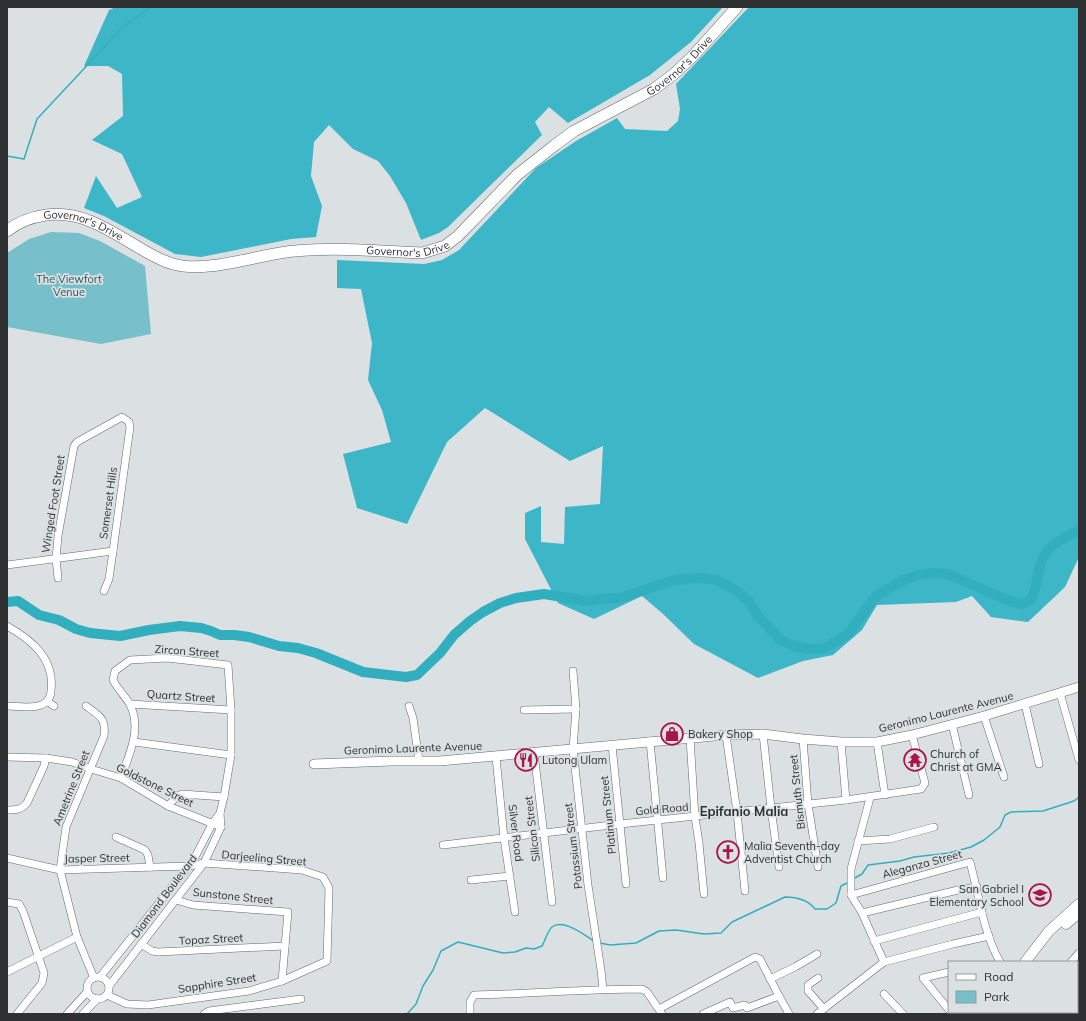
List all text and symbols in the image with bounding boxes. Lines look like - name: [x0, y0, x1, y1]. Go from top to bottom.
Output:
- street label: Governor's Drive: [644, 32, 715, 99]
- street label: Governor's Drive: [43, 207, 126, 244]
- street label: Governor's Drive: [366, 238, 453, 260]
- park label: The Viewfort Venue: [36, 272, 102, 299]
- street label: Winged Foot Street: [38, 454, 68, 554]
- street label: Somerset Hills: [96, 466, 120, 540]
- street label: Zircon Street: [154, 642, 220, 660]
- street label: Quartz Street: [146, 687, 216, 705]
- street label: Geronimo Laurente Avenue: [877, 688, 1015, 736]
- shop icon: Bakery Shop: [659, 721, 685, 747]
- place label: Bakery Shop: [688, 727, 753, 741]
- street label: Geronimo Laurente Avenue: [344, 739, 482, 757]
- restaurant icon: Lutong Ulam: [513, 747, 539, 773]
- temple icon: Church of Christ at GMA: [902, 747, 928, 773]
- place label: Church of Christ at GMA: [930, 747, 1002, 774]
- street label: Ametrine Street: [50, 748, 93, 828]
- place label: Lutong Ulam: [542, 753, 607, 767]
- street label: Bismuth Street: [786, 754, 808, 830]
- street label: Goldstone Street: [114, 760, 196, 810]
- street label: Platinum Street: [597, 775, 619, 855]
- street label: Silicon Street: [521, 795, 543, 863]
- street label: Gold Road: [635, 800, 689, 818]
- street label: Potassium Street: [561, 802, 585, 890]
- district label: Epifanio Malia: [700, 803, 788, 819]
- street label: Silver Road: [506, 804, 526, 862]
- church icon: Malia Seventh-day Adventist Church: [715, 839, 741, 865]
- place label: Malia Seventh-day Adventist Church: [744, 839, 840, 866]
- street label: Darjeeling Street: [221, 847, 307, 869]
- street label: Aleganza Street: [881, 847, 964, 881]
- street label: Jasper Street: [64, 850, 130, 866]
- street label: Diamond Boulevard: [128, 852, 200, 940]
- place label: San Gabriel I Elementary School: [929, 882, 1024, 909]
- school or university icon: San Gabriel I Elementary School: [1027, 882, 1053, 908]
- street label: Sunstone Street: [192, 885, 274, 907]
- street label: Topaz Street: [179, 930, 244, 948]
- legend: [948, 961, 1078, 1013]
- text: Road: [984, 969, 1013, 984]
- street label: Sapphire Street: [177, 970, 257, 996]
- text: Park: [984, 989, 1010, 1004]

